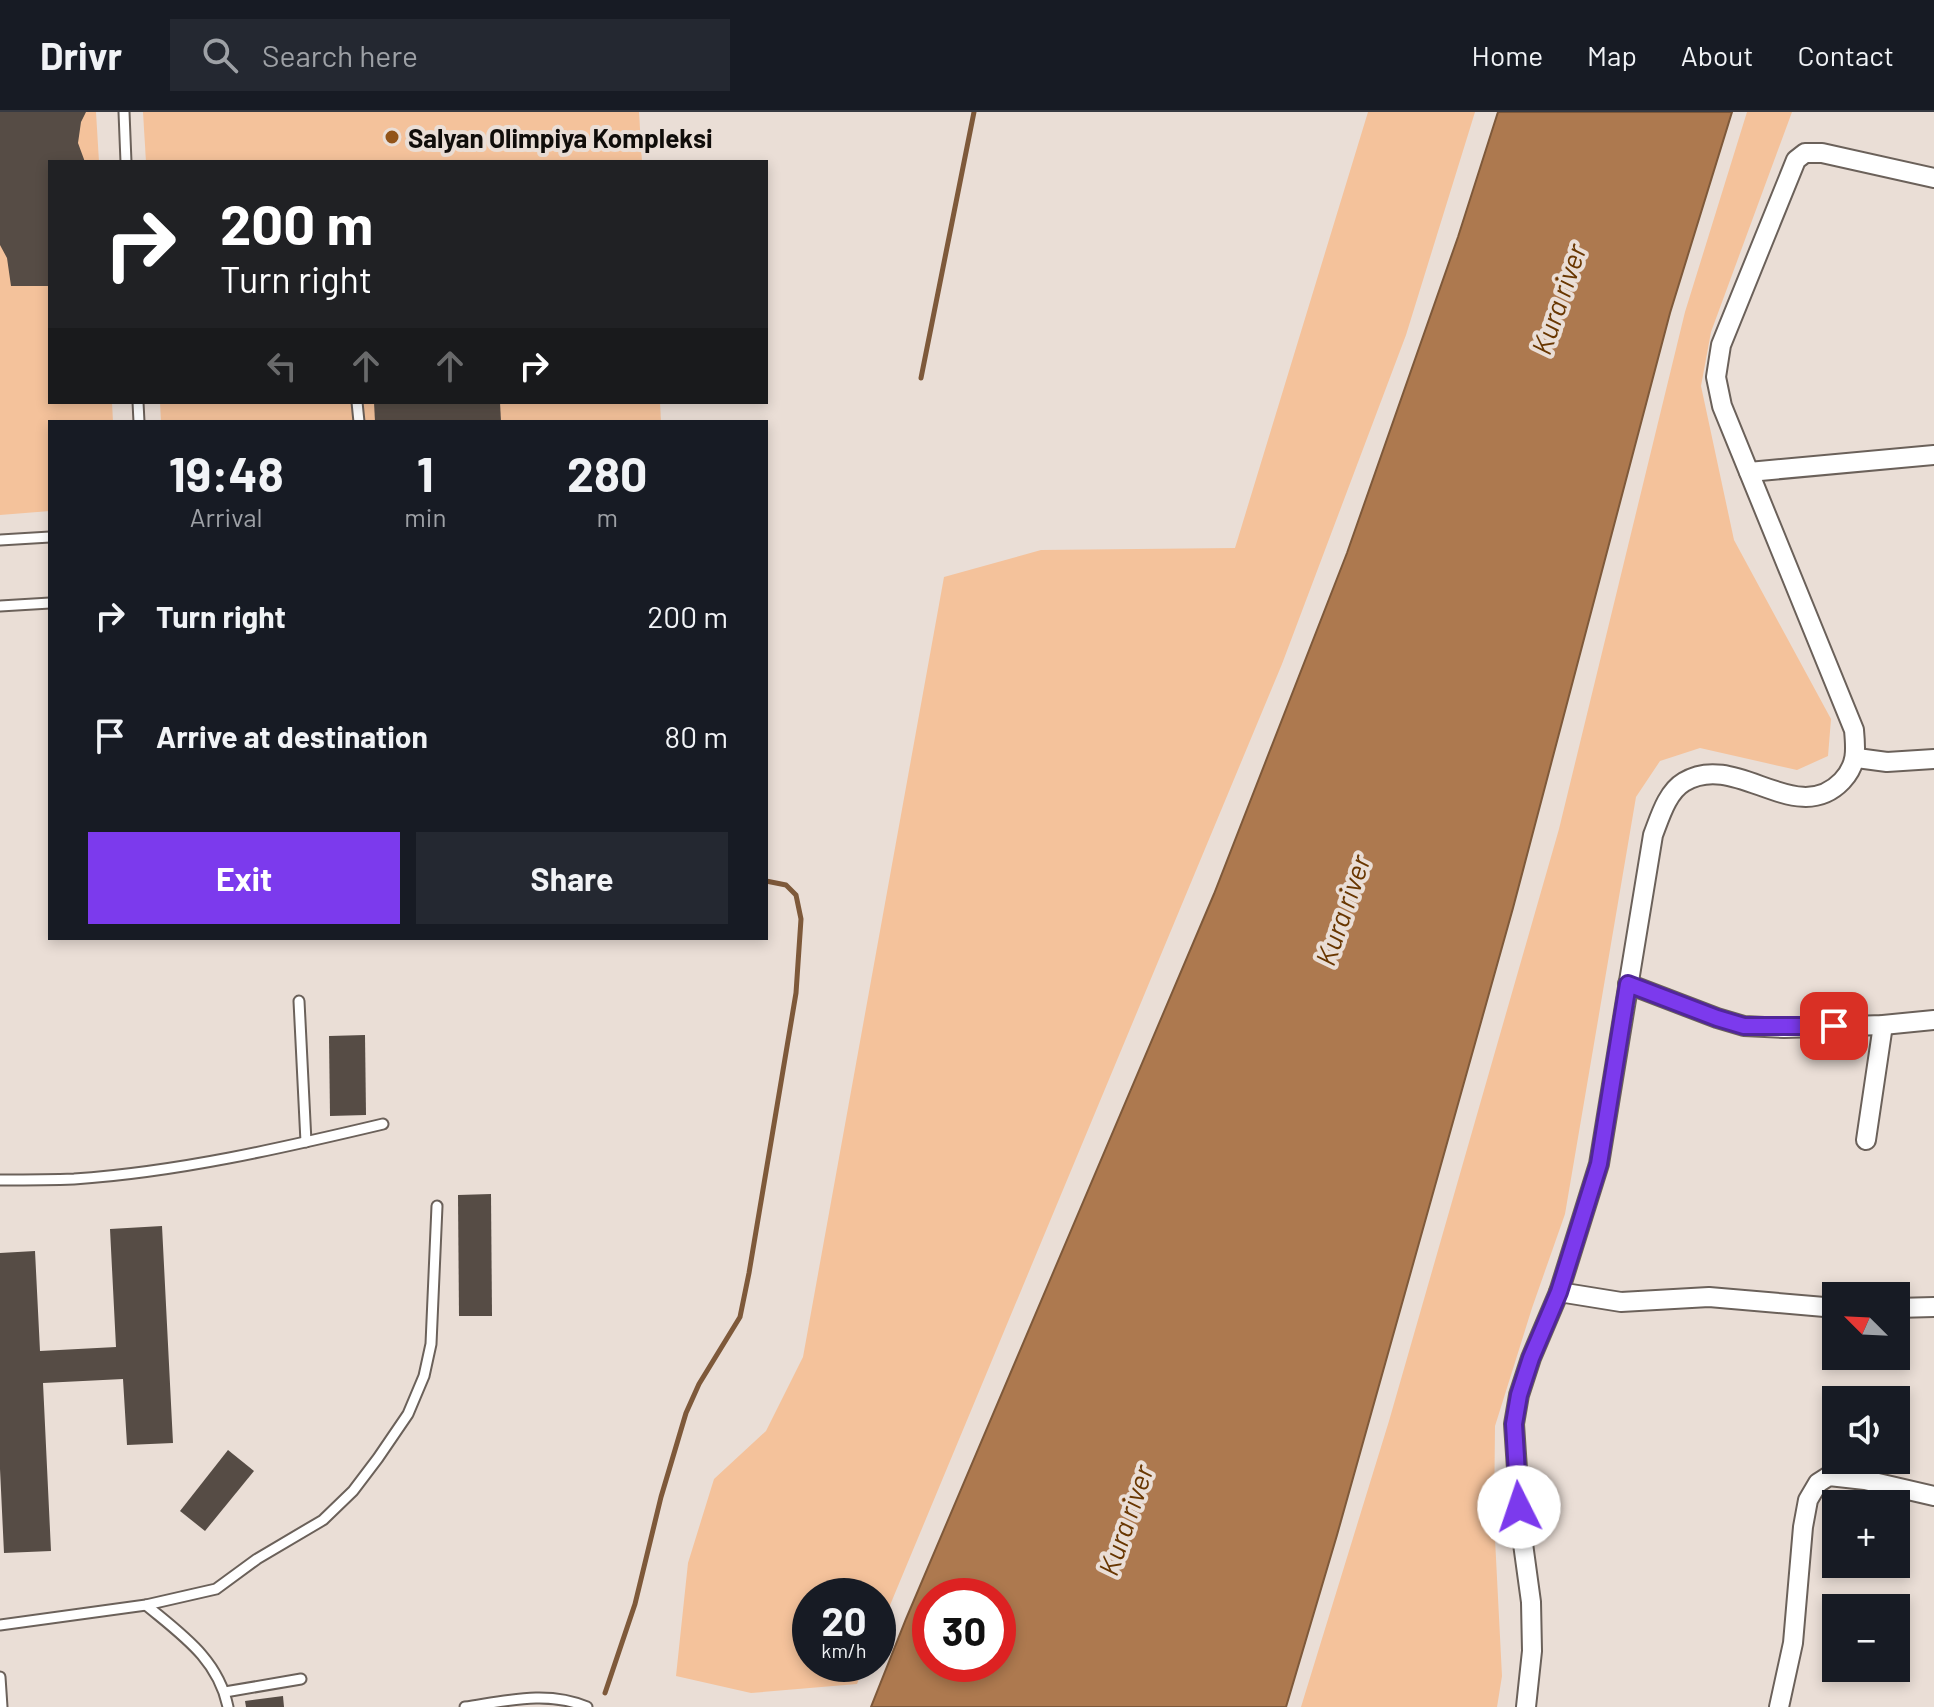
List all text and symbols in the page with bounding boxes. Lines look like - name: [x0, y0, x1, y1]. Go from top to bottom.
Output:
- search box: [170, 19, 730, 91]
- text: Drivr: [40, 32, 122, 78]
- icon: search: [198, 33, 242, 77]
- text: Search here: [262, 37, 418, 73]
- text: Home: [1472, 38, 1543, 72]
- text: Map: [1587, 38, 1637, 72]
- text: About: [1681, 38, 1753, 72]
- text: Contact: [1797, 38, 1894, 72]
- place label: Salyan Olimpiya Kompleksi: [408, 122, 713, 153]
- marker: Salyan Olimpiya Kompleksi: [383, 128, 401, 146]
- text: 200 m: [220, 189, 373, 256]
- icon: right: [88, 192, 192, 296]
- water label: Kura river: [1523, 238, 1593, 359]
- text: Turn right: [220, 257, 372, 300]
- icon: left: [260, 344, 304, 388]
- icon: ahead: [344, 344, 388, 388]
- icon: ahead: [428, 344, 472, 388]
- icon: right: [512, 344, 556, 388]
- text: 19:48: [169, 444, 284, 502]
- text: 1: [417, 444, 434, 502]
- text: 280: [567, 444, 647, 502]
- text: Arrival: [190, 501, 262, 532]
- text: min: [404, 501, 446, 532]
- text: m: [596, 501, 618, 532]
- icon: right: [88, 594, 132, 638]
- text: Turn right: [156, 598, 286, 634]
- text: 200 m: [647, 598, 728, 634]
- icon: arrive: [88, 714, 132, 758]
- text: Arrive at destination: [156, 718, 428, 754]
- text: 80 m: [665, 718, 728, 754]
- button: Exit: [88, 832, 400, 924]
- button: Share: [416, 832, 728, 924]
- water label: Kura river: [1307, 849, 1377, 970]
- pin: [1800, 992, 1868, 1060]
- icon: arrive: [1812, 1004, 1856, 1048]
- north arrow: [1822, 1282, 1910, 1370]
- map controls: [1822, 1282, 1910, 1682]
- button: sound: [1822, 1386, 1910, 1474]
- water label: Kura river: [1090, 1459, 1160, 1580]
- position arrow: [1477, 1465, 1561, 1549]
- button: +: [1822, 1490, 1910, 1578]
- speed limit sign: 30: [912, 1578, 1016, 1682]
- button: −: [1822, 1594, 1910, 1682]
- text: 20: [821, 1596, 867, 1644]
- text: km/h: [821, 1638, 867, 1662]

